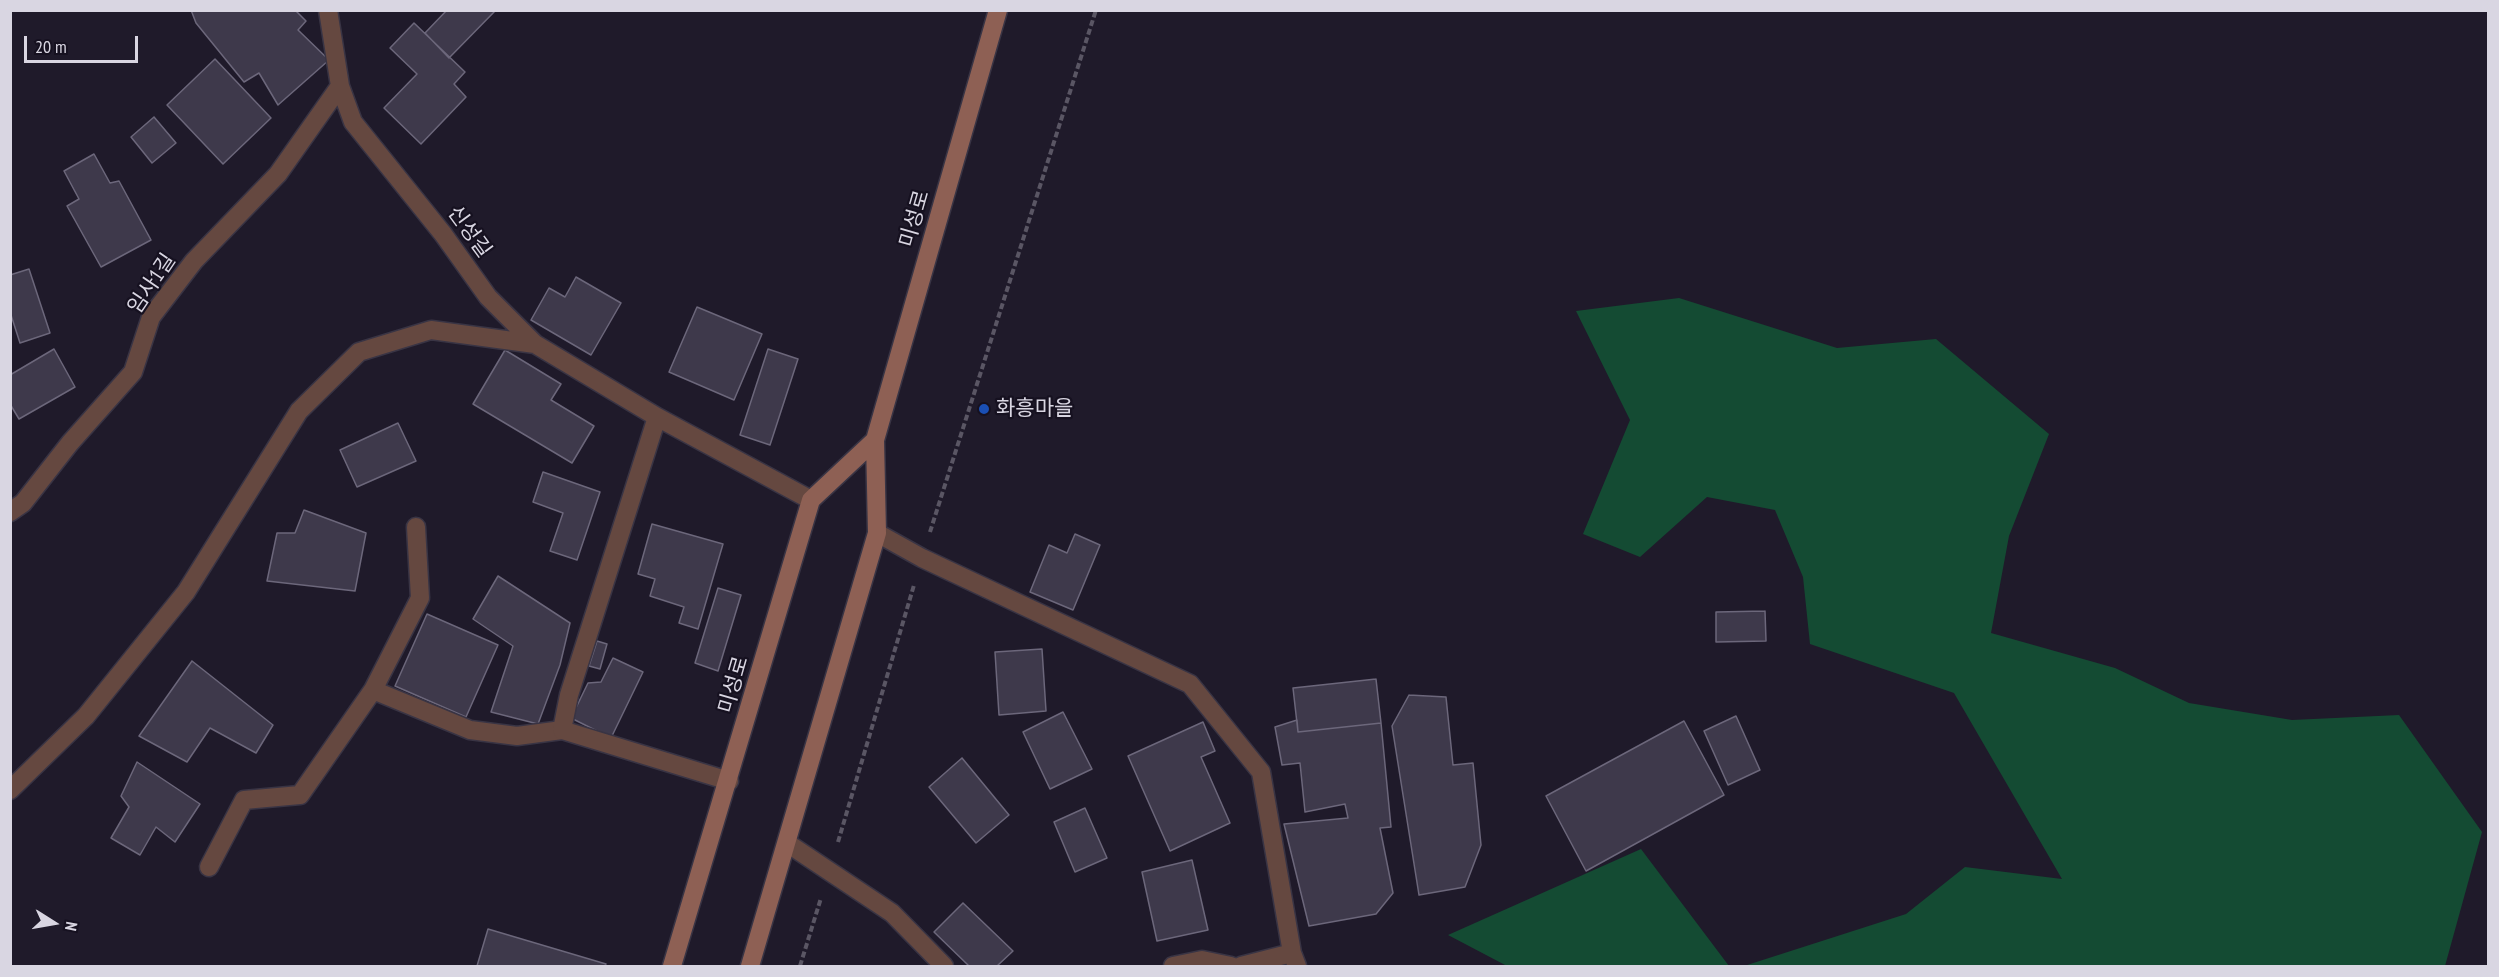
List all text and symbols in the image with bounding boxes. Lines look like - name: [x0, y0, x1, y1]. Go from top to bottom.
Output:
- scale bar: [27, 24, 141, 62]
- text: 20 m: [35, 35, 67, 58]
- street label: 미성로: [895, 188, 935, 250]
- street label: 신성길: [442, 201, 496, 263]
- street label: 임사1길: [123, 249, 181, 319]
- place label: 화흥마을: [996, 396, 1073, 422]
- marker: 화흥마을: [977, 402, 991, 416]
- street label: 미성로: [714, 654, 754, 716]
- north arrow: [24, 893, 84, 953]
- text: N: [61, 920, 82, 933]

